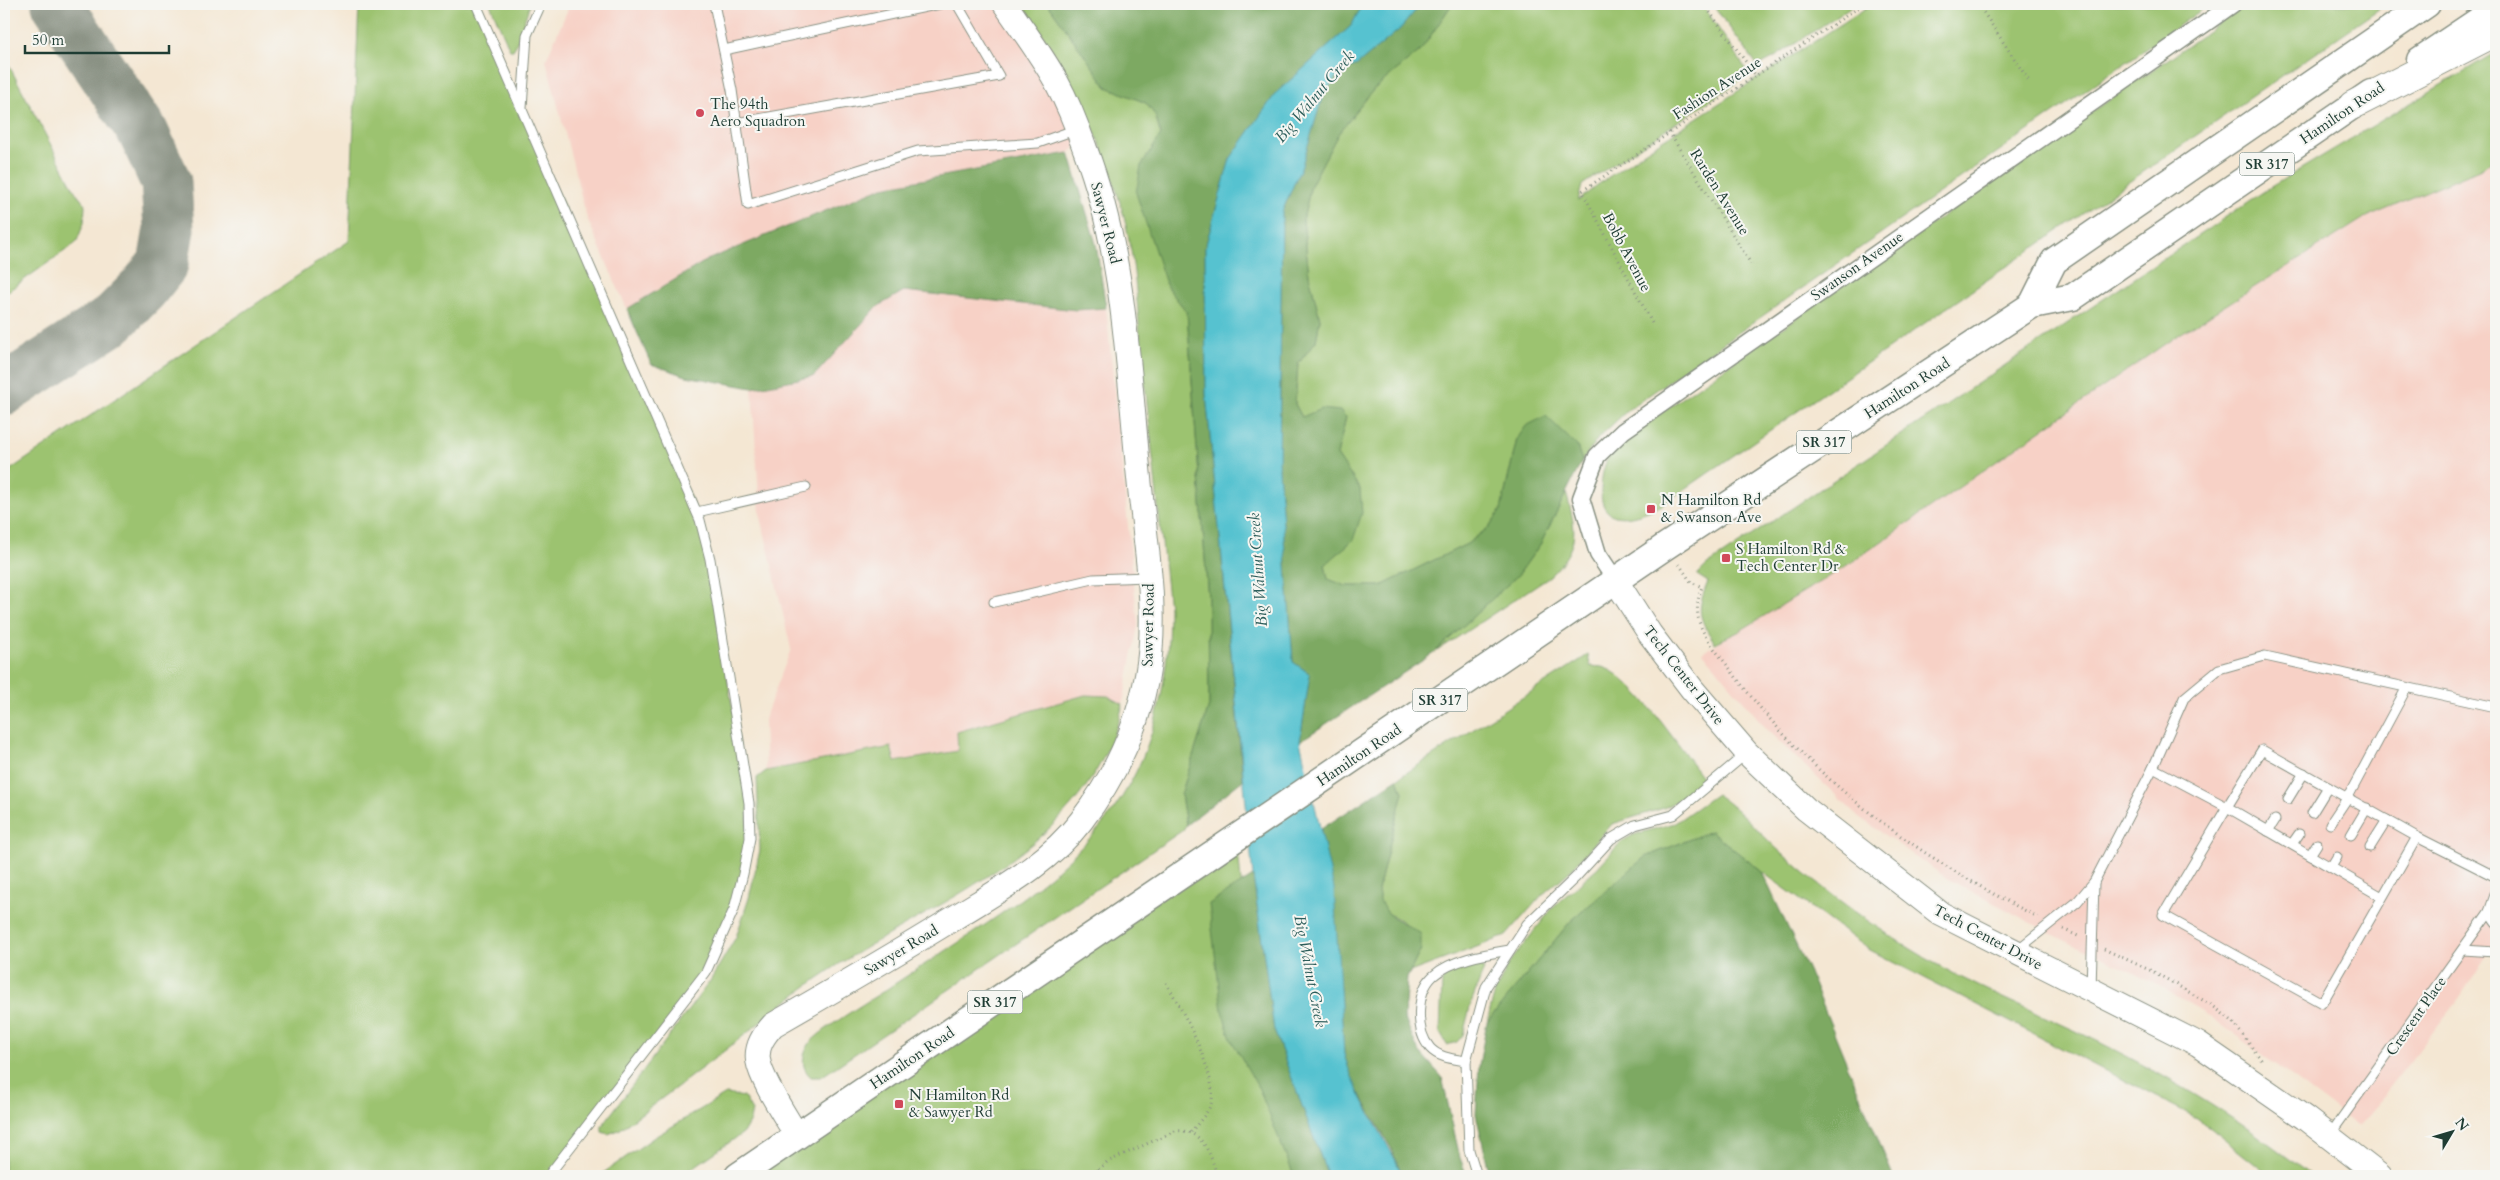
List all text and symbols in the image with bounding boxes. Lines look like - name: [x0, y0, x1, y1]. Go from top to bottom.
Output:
- scale bar: [25, 22, 169, 54]
- text: 50 m: [32, 30, 64, 50]
- water label: Big Walnut Creek: [1270, 46, 1360, 147]
- street label: Fashion Avenue: [1669, 52, 1765, 124]
- street label: Hamilton Road: [2296, 77, 2388, 149]
- place label: The 94th Aero Squadron: [710, 94, 806, 131]
- marker: The 94th Aero Squadron: [694, 107, 706, 119]
- street label: Rarden Avenue: [1685, 145, 1755, 239]
- road number: SR 317: [2240, 152, 2294, 175]
- street label: Sawyer Road: [1086, 180, 1126, 266]
- street label: Bobb Avenue: [1598, 209, 1656, 295]
- street label: Swanson Avenue: [1807, 226, 1907, 305]
- street label: Hamilton Road: [1860, 353, 1954, 423]
- road number: SR 317: [1796, 431, 1852, 454]
- place label: N Hamilton Rd & Swanson Ave: [1661, 490, 1762, 527]
- marker: N Hamilton Rd & Swanson Ave: [1645, 503, 1657, 515]
- water label: Big Walnut Creek: [1243, 512, 1273, 628]
- place label: S Hamilton Rd & Tech Center Dr: [1736, 539, 1846, 576]
- marker: S Hamilton Rd & Tech Center Dr: [1720, 552, 1732, 564]
- street label: Sawyer Road: [1137, 583, 1159, 667]
- street label: Tech Center Drive: [1639, 621, 1729, 729]
- road number: SR 317: [1412, 688, 1468, 712]
- street label: Hamilton Road: [1313, 719, 1405, 791]
- street label: Tech Center Drive: [1930, 900, 2046, 974]
- water label: Big Walnut Creek: [1288, 913, 1332, 1029]
- street label: Sawyer Road: [860, 920, 942, 980]
- street label: Crescent Place: [2381, 972, 2451, 1060]
- road number: SR 317: [968, 990, 1022, 1014]
- street label: Hamilton Road: [866, 1022, 958, 1094]
- place label: N Hamilton Rd & Sawyer Rd: [909, 1085, 1009, 1122]
- marker: N Hamilton Rd & Sawyer Rd: [893, 1098, 905, 1110]
- north arrow: [2428, 1108, 2478, 1158]
- text: N: [2451, 1114, 2473, 1135]

